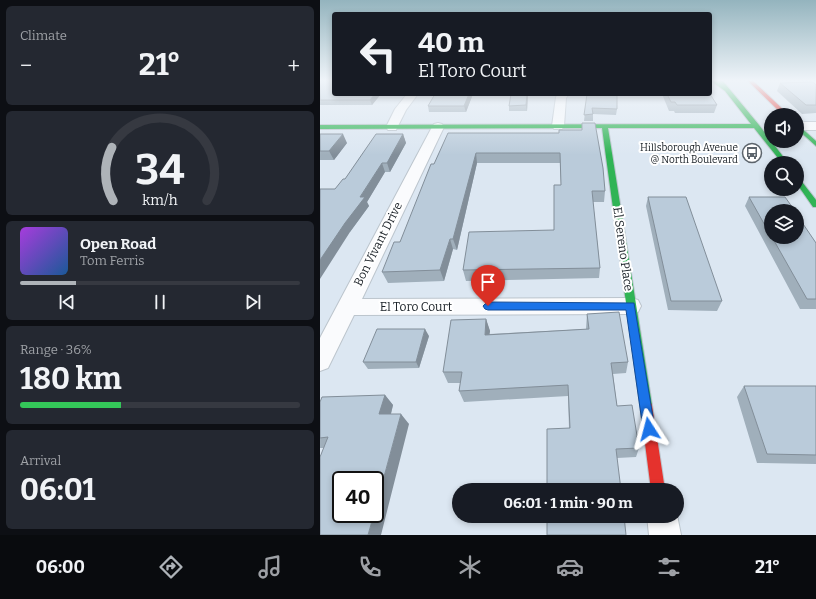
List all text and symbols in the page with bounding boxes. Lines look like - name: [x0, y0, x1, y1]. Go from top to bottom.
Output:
- text: 40 m: [418, 26, 485, 59]
- text: Climate: [20, 28, 67, 43]
- icon: left: [352, 28, 404, 80]
- text: 21°: [139, 47, 181, 83]
- text: −: [20, 52, 32, 79]
- text: +: [287, 52, 300, 79]
- text: El Toro Court: [418, 60, 527, 82]
- map controls: [764, 108, 804, 244]
- button: sound: [764, 108, 804, 148]
- place label: Hillsborough Avenue @ North Boulevard: [640, 142, 738, 166]
- bus stop icon: Hillsborough Avenue @ North Boulevard: [741, 142, 763, 164]
- text: 34: [135, 145, 185, 195]
- button: search: [764, 156, 804, 196]
- text: km/h: [142, 191, 178, 208]
- street label: Bon Vivant Drive: [351, 200, 405, 288]
- button: layers: [764, 204, 804, 244]
- street label: El Sereno Place: [610, 206, 636, 292]
- text: Open Road: [80, 235, 156, 253]
- text: Tom Ferris: [80, 253, 144, 268]
- pin: [471, 265, 505, 306]
- icon: arrive: [477, 271, 499, 293]
- icon: previous: [56, 291, 78, 313]
- icon: pause: [149, 291, 171, 313]
- icon: next: [242, 291, 264, 313]
- street label: El Toro Court: [380, 300, 453, 314]
- text: Range · 36%: [20, 342, 92, 357]
- text: 180 km: [20, 361, 122, 397]
- position arrow: [628, 408, 670, 450]
- text: Arrival: [20, 453, 61, 468]
- speed limit sign: 40: [332, 471, 384, 523]
- text: 06:01: [20, 472, 96, 508]
- text: 06:01 · 1 min · 90 m: [504, 494, 632, 512]
- icon: directions: [157, 553, 185, 581]
- icon: music: [256, 553, 284, 581]
- icon: phone: [356, 553, 384, 581]
- icon: climate: [456, 553, 484, 581]
- icon: car: [556, 553, 584, 581]
- icon: filters: [655, 553, 683, 581]
- text: 06:00: [36, 556, 85, 578]
- text: 21°: [755, 556, 780, 578]

